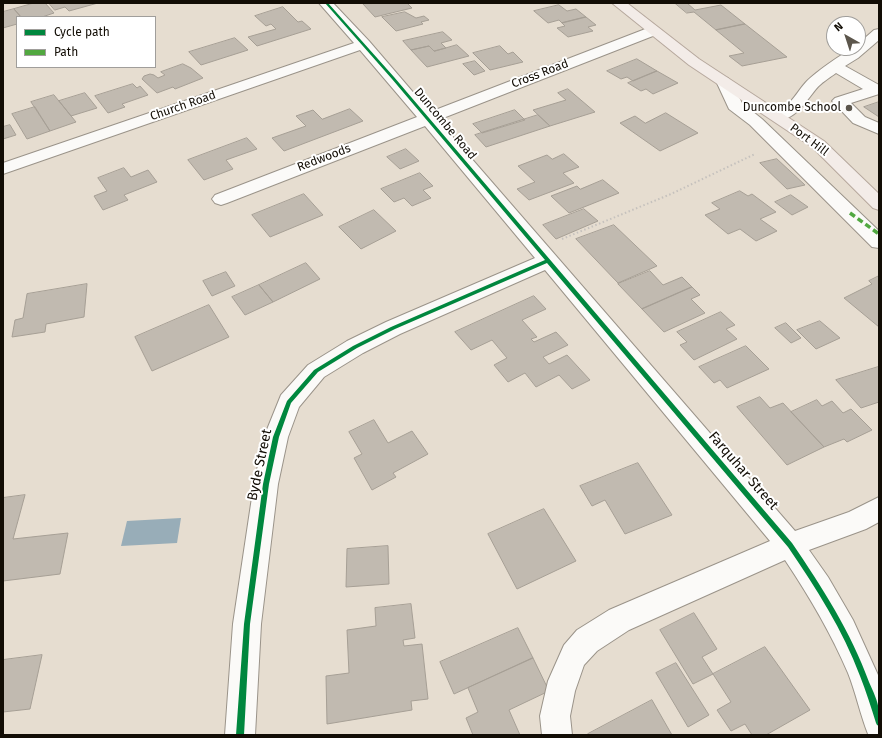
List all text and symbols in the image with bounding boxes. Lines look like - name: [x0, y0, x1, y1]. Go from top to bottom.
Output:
- legend: [16, 16, 156, 68]
- north arrow: [826, 16, 866, 56]
- text: N: [832, 20, 846, 34]
- text: Cycle path: [54, 25, 110, 39]
- text: Path: [54, 45, 78, 59]
- street label: Cross Road: [510, 57, 570, 91]
- street label: Duncombe Road: [411, 85, 479, 163]
- street label: Church Road: [148, 88, 218, 124]
- place label: Duncombe School: [743, 101, 841, 115]
- marker: Duncombe School: [844, 103, 854, 113]
- street label: Port Hill: [787, 121, 831, 159]
- street label: Redwoods: [295, 141, 353, 175]
- street label: Byde Street: [244, 428, 276, 502]
- street label: Farquhar Street: [704, 428, 782, 514]

